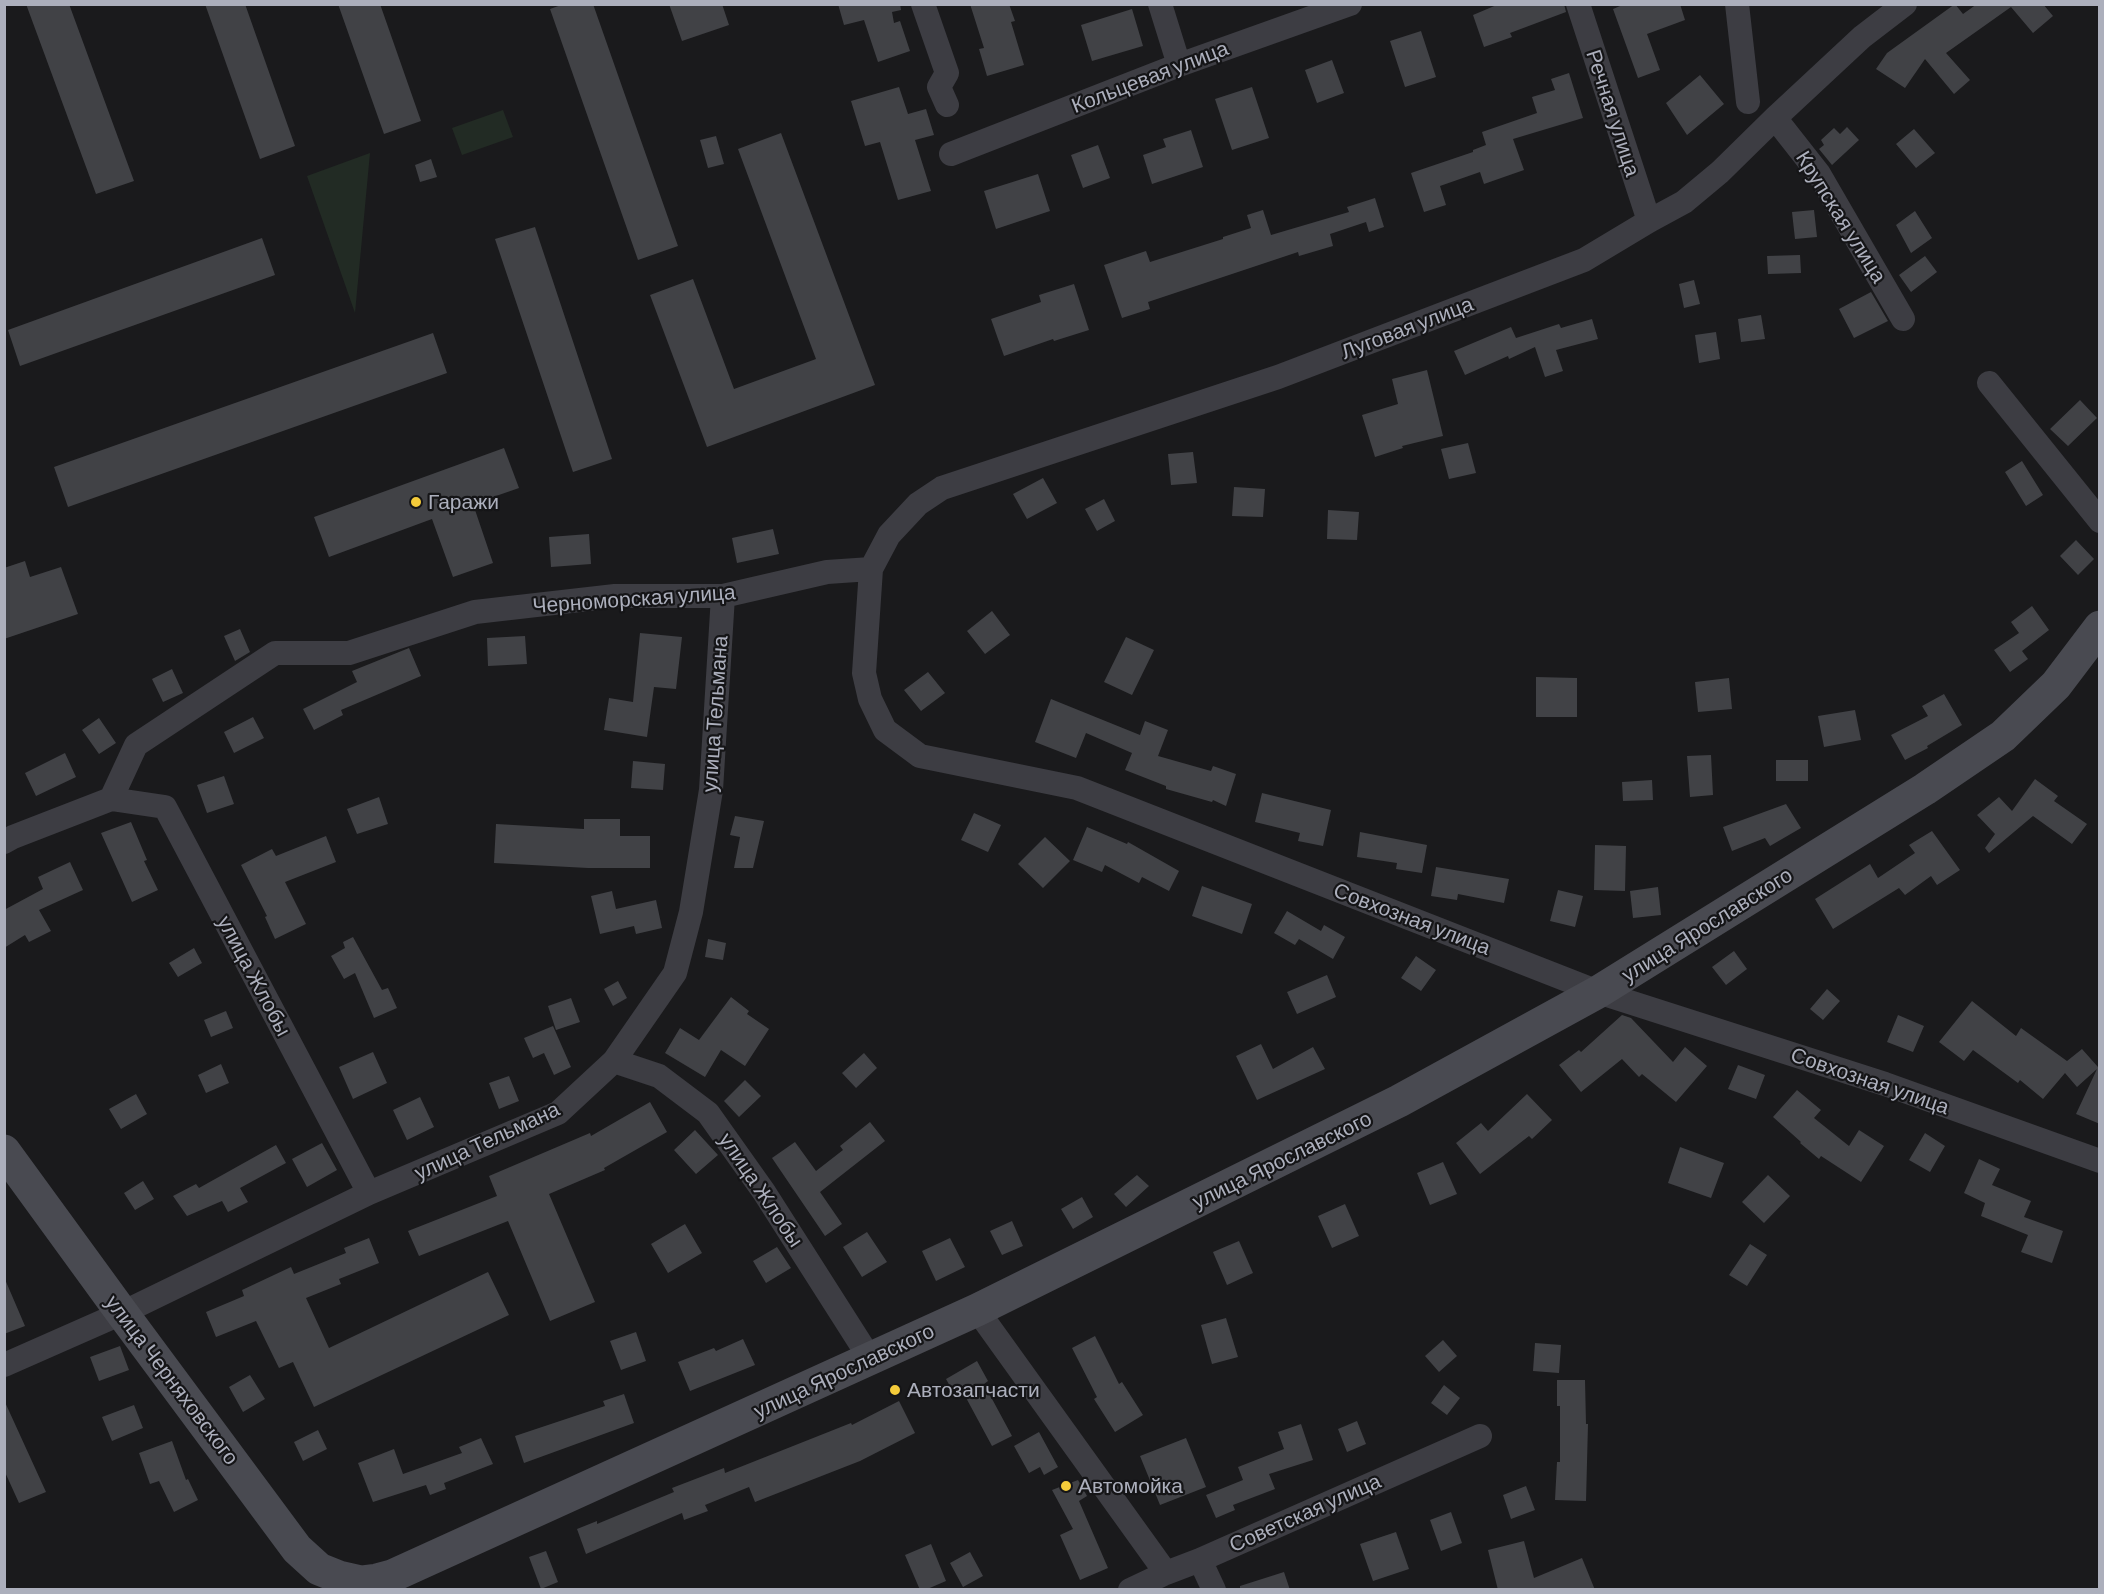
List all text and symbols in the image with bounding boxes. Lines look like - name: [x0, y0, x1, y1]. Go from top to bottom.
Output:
- street label: Кольцевая улица: [1068, 35, 1232, 119]
- street label: Речная улица: [1581, 47, 1645, 179]
- street label: Крупская улица: [1790, 146, 1892, 288]
- street label: Луговая улица: [1337, 291, 1477, 365]
- place label: Гаражи: [428, 489, 499, 515]
- marker: Гаражи: [409, 495, 423, 509]
- street label: Черноморская улица: [532, 579, 736, 619]
- street label: улица Тельмана: [697, 635, 733, 793]
- street label: улица Ярославского: [1617, 862, 1797, 988]
- street label: Совхозная улица: [1330, 878, 1494, 960]
- street label: улица Жлобы: [212, 912, 296, 1040]
- street label: Совхозная улица: [1787, 1042, 1953, 1120]
- street label: улица Тельмана: [410, 1096, 564, 1186]
- street label: улица Ярославского: [1188, 1106, 1376, 1214]
- street label: улица Жлобы: [713, 1128, 809, 1252]
- street label: улица Черняховского: [100, 1290, 244, 1470]
- street label: улица Ярославского: [750, 1318, 938, 1424]
- place label: Автозапчасти: [907, 1377, 1040, 1403]
- marker: Автозапчасти: [888, 1383, 902, 1397]
- street label: Советская улица: [1225, 1468, 1385, 1558]
- place label: Автомойка: [1078, 1473, 1183, 1499]
- marker: Автомойка: [1059, 1479, 1073, 1493]

